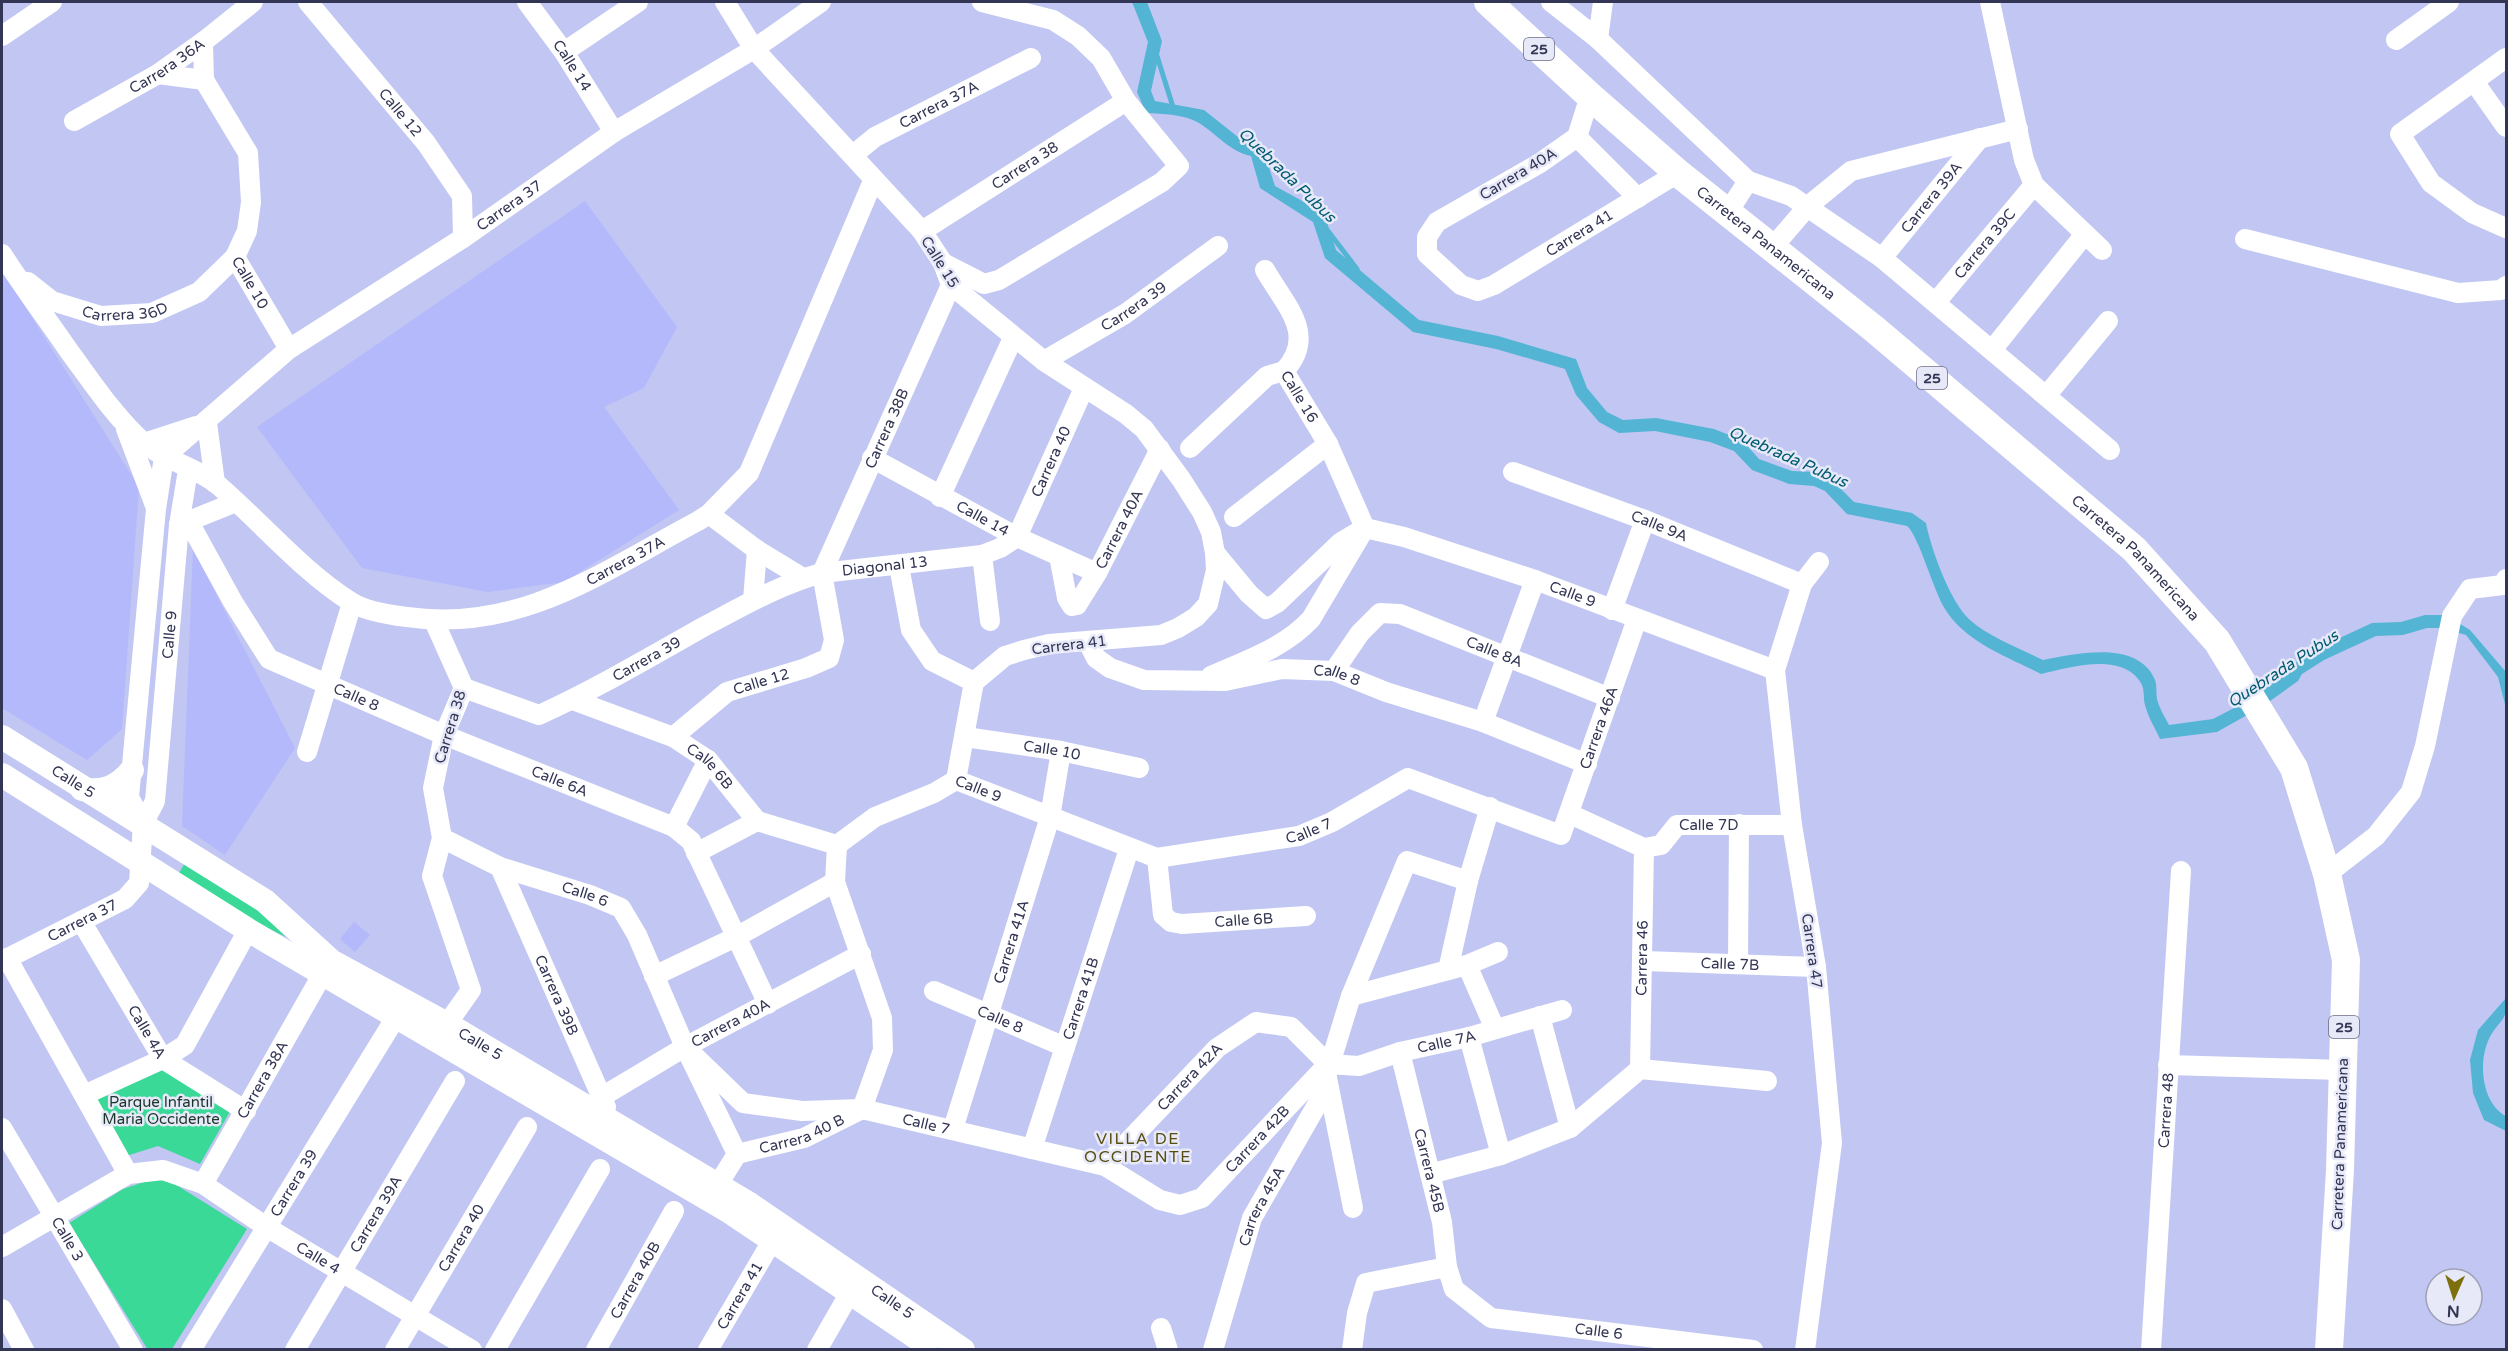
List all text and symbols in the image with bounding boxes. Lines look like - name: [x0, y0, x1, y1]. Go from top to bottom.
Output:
- street label: Carrera 36A: [126, 35, 208, 97]
- street label: Calle 14: [549, 36, 595, 95]
- road number: 25: [1524, 38, 1554, 60]
- street label: Carrera 37A: [896, 77, 982, 132]
- street label: Calle 12: [375, 85, 426, 140]
- water label: Quebrada Pubus: [1234, 123, 1341, 228]
- street label: Carrera 38: [988, 138, 1062, 193]
- street label: Carrera 40A: [1476, 144, 1560, 204]
- street label: Carrera 39A: [1897, 158, 1966, 237]
- street label: Carrera 37: [473, 177, 545, 235]
- street label: Carretera Panamericana: [1693, 182, 1839, 304]
- street label: Carrera 39C: [1950, 205, 2019, 282]
- street label: Carrera 41: [1542, 206, 1616, 260]
- street label: Calle 15: [917, 233, 963, 291]
- street label: Calle 10: [228, 253, 272, 312]
- street label: Carrera 39: [1098, 278, 1170, 335]
- street label: Carrera 36D: [80, 298, 171, 325]
- street label: Calle 16: [1277, 367, 1322, 426]
- road number: 25: [1917, 367, 1947, 389]
- street label: Carrera 38B: [861, 386, 913, 471]
- water label: Quebrada Pubus: [1725, 422, 1852, 493]
- street label: Carrera 40: [1027, 424, 1075, 500]
- street label: Carrera 40A: [1092, 487, 1147, 572]
- street label: Carretera Panamericana: [2068, 491, 2203, 624]
- street label: Calle 14: [953, 497, 1012, 540]
- street label: Calle 9A: [1629, 507, 1690, 545]
- street label: Carrera 37A: [583, 532, 668, 589]
- street label: Diagonal 13: [841, 552, 928, 580]
- street label: Calle 9: [1547, 577, 1598, 611]
- street label: Calle 9: [158, 610, 181, 659]
- water label: Quebrada Pubus: [2224, 625, 2343, 712]
- street label: Carrera 41: [1030, 631, 1108, 659]
- street label: Calle 8A: [1463, 632, 1525, 671]
- street label: Carrera 39: [609, 633, 684, 685]
- street label: Calle 8: [1313, 661, 1363, 690]
- street label: Calle 12: [731, 665, 791, 699]
- street label: Calle 8: [331, 679, 382, 715]
- street label: Carrera 46A: [1576, 684, 1622, 772]
- street label: Carrera 38: [430, 688, 470, 766]
- street label: Calle 10: [1022, 737, 1082, 764]
- street label: Calle 6B: [683, 739, 737, 793]
- street label: Calle 5: [48, 761, 98, 802]
- street label: Calle 6A: [529, 762, 591, 801]
- street label: Calle 9: [953, 772, 1004, 806]
- street label: Calle 7: [1284, 814, 1335, 847]
- street label: Calle 7D: [1679, 816, 1738, 834]
- street label: Calle 6: [559, 878, 611, 911]
- street label: Carrera 37: [45, 895, 120, 946]
- street label: Carrera 41A: [990, 898, 1033, 986]
- street label: Calle 6B: [1214, 909, 1274, 931]
- street label: Carrera 47: [1798, 912, 1826, 990]
- street label: Carrera 46: [1632, 920, 1652, 996]
- street label: Carrera 39B: [531, 952, 582, 1038]
- street label: Calle 7B: [1700, 954, 1760, 974]
- street label: Carrera 41B: [1059, 955, 1102, 1042]
- street label: Carrera 40A: [688, 995, 773, 1051]
- street label: Calle 4A: [124, 1002, 170, 1062]
- street label: Calle 8: [975, 1002, 1026, 1037]
- road number: 25: [2329, 1016, 2359, 1038]
- street label: Calle 5: [455, 1024, 506, 1064]
- street label: Calle 7A: [1416, 1026, 1478, 1057]
- street label: Carrera 38A: [233, 1038, 292, 1122]
- street label: Carrera 42A: [1153, 1039, 1226, 1114]
- street label: Carretera Panamericana: [2328, 1058, 2352, 1230]
- street label: Carrera 48: [2155, 1072, 2177, 1149]
- park label: Parque Infantil Maria Occidente: [102, 1093, 220, 1128]
- street label: Carrera 42B: [1221, 1102, 1293, 1177]
- street label: Carrera 40 B: [757, 1110, 847, 1157]
- street label: Calle 7: [901, 1110, 952, 1138]
- street label: Carrera 45B: [1410, 1127, 1448, 1214]
- district label: VILLA DE OCCIDENTE: [1084, 1129, 1192, 1167]
- street label: Carrera 39: [266, 1146, 321, 1220]
- street label: Carrera 45A: [1235, 1163, 1289, 1248]
- street label: Carrera 39A: [346, 1172, 406, 1256]
- street label: Carrera 40: [434, 1201, 488, 1275]
- street label: Calle 3: [48, 1214, 88, 1264]
- street label: Calle 4: [293, 1238, 343, 1278]
- street label: Carrera 40B: [606, 1238, 664, 1322]
- street label: Carrera 41: [713, 1259, 767, 1333]
- north arrow: [2424, 1267, 2484, 1327]
- street label: Calle 5: [867, 1281, 917, 1323]
- text: N: [2446, 1301, 2460, 1321]
- street label: Calle 6: [1574, 1319, 1624, 1343]

